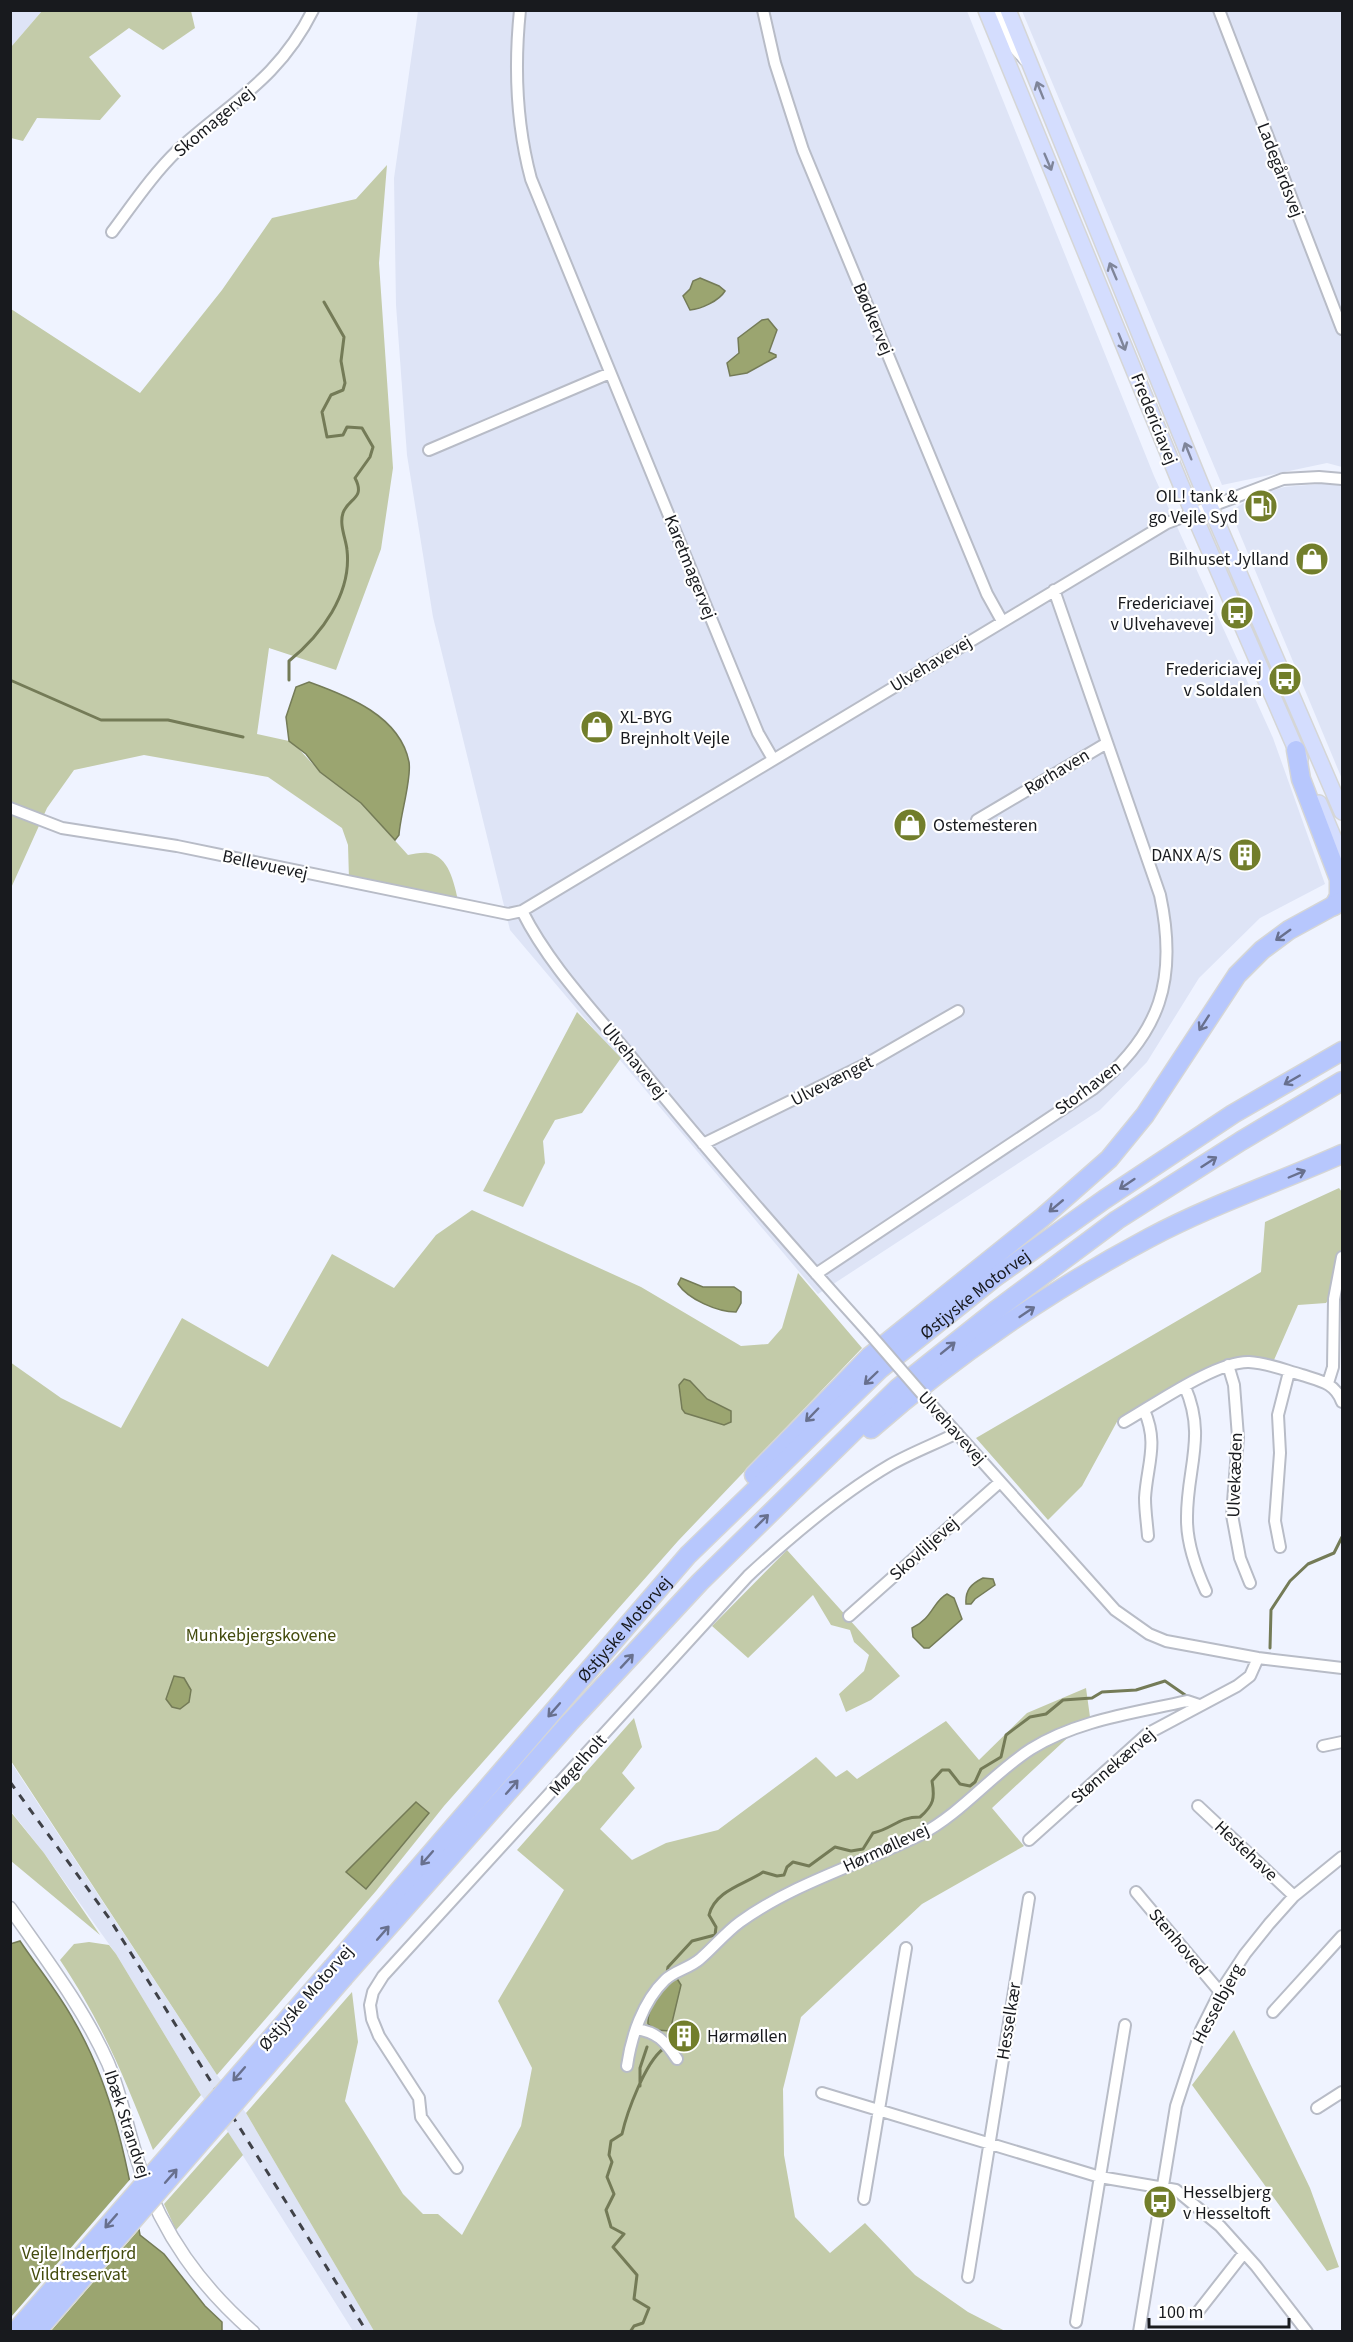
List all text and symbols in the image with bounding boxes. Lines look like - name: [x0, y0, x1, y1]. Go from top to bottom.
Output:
- street label: Skomagervej: [168, 81, 260, 163]
- one-way arrow: [1034, 81, 1045, 100]
- street label: Ladegårdsvej: [1250, 119, 1310, 221]
- one-way arrow: [1043, 152, 1054, 170]
- one-way arrow: [1107, 262, 1118, 281]
- street label: Bødkervej: [847, 279, 899, 359]
- one-way arrow: [1117, 333, 1128, 351]
- street label: Fredericiavej: [1124, 370, 1184, 468]
- one-way arrow: [1182, 442, 1193, 461]
- place label: OIL! tank & go Vejle Syd: [1148, 484, 1238, 530]
- fuel station icon: OIL! tank & go Vejle Syd: [1243, 488, 1279, 524]
- street label: Karetmagervej: [658, 511, 722, 623]
- shop icon: Bilhuset Jylland: [1294, 541, 1330, 577]
- place label: Bilhuset Jylland: [1169, 547, 1289, 572]
- place label: Fredericiavej v Ulvehavevej: [1111, 591, 1214, 637]
- bus stop icon: Fredericiavej v Ulvehavevej: [1219, 595, 1255, 631]
- street label: Ulvehavevej: [885, 630, 977, 698]
- place label: Fredericiavej v Soldalen: [1165, 657, 1262, 703]
- bus stop icon: Fredericiavej v Soldalen: [1267, 661, 1303, 697]
- place label: XL-BYG Brejnholt Vejle: [620, 705, 730, 751]
- shop icon: XL-BYG Brejnholt Vejle: [579, 709, 615, 745]
- street label: Rørhaven: [1020, 743, 1094, 801]
- shop icon: Ostemesteren: [892, 807, 928, 843]
- place label: Ostemesteren: [933, 813, 1038, 838]
- building icon: DANX A/S: [1227, 837, 1263, 873]
- place label: DANX A/S: [1151, 843, 1222, 868]
- street label: Bellevuevej: [220, 844, 310, 886]
- one-way arrow: [1275, 928, 1291, 941]
- one-way arrow: [1197, 1015, 1210, 1032]
- street label: Ulvehavevej: [596, 1018, 672, 1104]
- street label: Ulvevænget: [787, 1050, 877, 1112]
- street label: Storhaven: [1050, 1055, 1126, 1121]
- one-way arrow: [1284, 1074, 1301, 1086]
- one-way arrow: [1200, 1155, 1217, 1168]
- one-way arrow: [1288, 1167, 1306, 1179]
- one-way arrow: [1119, 1178, 1136, 1190]
- one-way arrow: [1048, 1200, 1064, 1213]
- street label: Østjyske Motorvej: [915, 1244, 1035, 1345]
- one-way arrow: [1018, 1306, 1035, 1318]
- one-way arrow: [939, 1342, 955, 1355]
- one-way arrow: [864, 1371, 879, 1385]
- street label: Ulvehavevej: [912, 1386, 992, 1470]
- one-way arrow: [805, 1408, 820, 1423]
- street label: Ulvekæden: [1221, 1432, 1249, 1518]
- street label: Skovliljevej: [884, 1511, 964, 1587]
- one-way arrow: [755, 1513, 770, 1528]
- street label: Østjyske Motorvej: [571, 1570, 677, 1688]
- park label: Munkebjergskovene: [186, 1623, 336, 1648]
- one-way arrow: [619, 1654, 633, 1669]
- one-way arrow: [547, 1702, 561, 1717]
- street label: Stønnekærvej: [1065, 1722, 1161, 1810]
- street label: Møgelholt: [543, 1729, 613, 1801]
- one-way arrow: [505, 1780, 519, 1795]
- street label: Hestehave: [1209, 1815, 1283, 1887]
- street label: Hørmøllevej: [839, 1817, 933, 1879]
- one-way arrow: [420, 1850, 433, 1866]
- street label: Stenhoved: [1143, 1903, 1213, 1981]
- one-way arrow: [376, 1926, 390, 1941]
- street label: Østjyske Motorvej: [253, 1940, 359, 2056]
- street label: Hesselbjerg: [1186, 1959, 1250, 2049]
- street label: Hesselkær: [991, 1980, 1028, 2062]
- building icon: Hørmøllen: [666, 2018, 702, 2054]
- place label: Hørmøllen: [707, 2024, 787, 2049]
- one-way arrow: [232, 2066, 246, 2081]
- street label: Ibæk Strandvej: [98, 2067, 156, 2181]
- one-way arrow: [164, 2169, 178, 2184]
- place label: Hesselbjerg v Hesseltoft: [1183, 2180, 1271, 2226]
- bus stop icon: Hesselbjerg v Hesseltoft: [1142, 2184, 1178, 2220]
- one-way arrow: [104, 2213, 118, 2228]
- park label: Vejle Inderfjord Vildtreservat: [22, 2241, 136, 2287]
- scale bar: [1149, 2291, 1288, 2329]
- text: 100 m: [1158, 2300, 1203, 2325]

